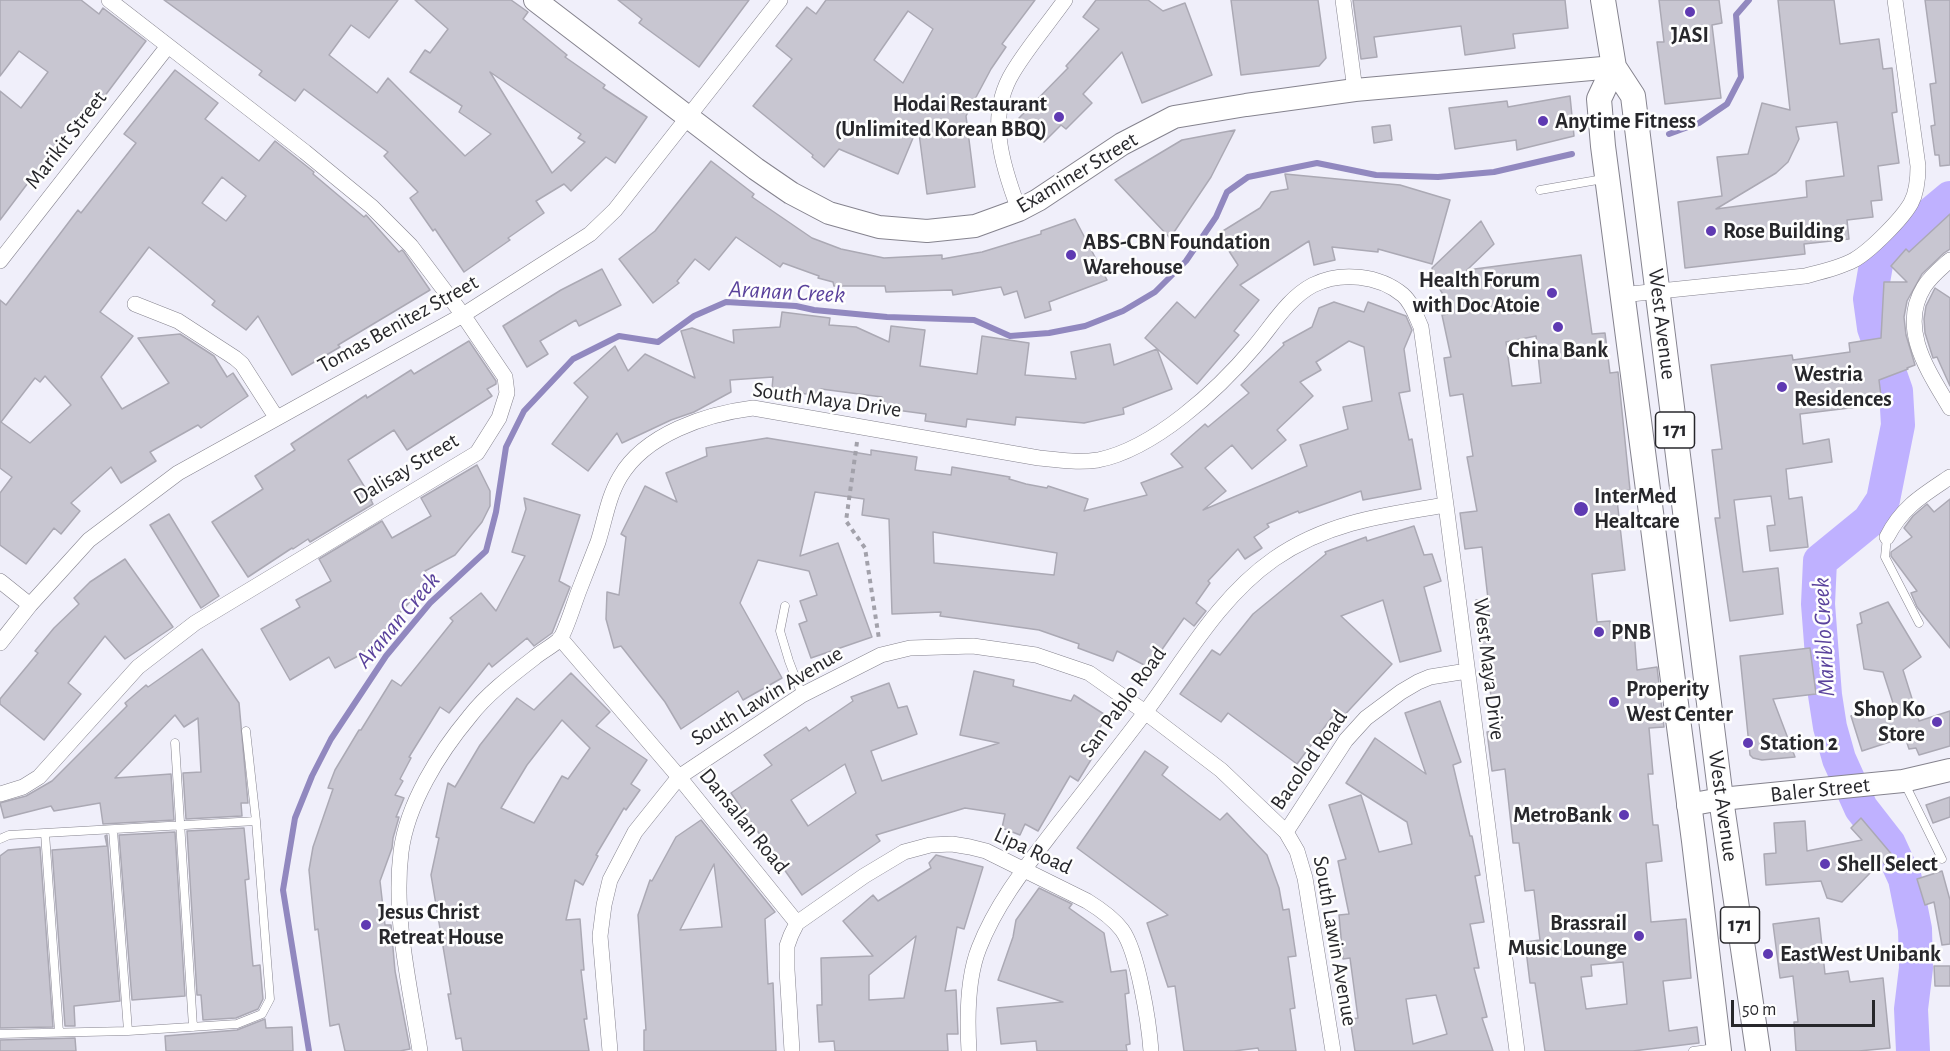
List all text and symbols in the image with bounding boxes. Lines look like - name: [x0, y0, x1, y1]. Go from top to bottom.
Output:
- marker: JASI: [1683, 5, 1697, 19]
- place label: JASI: [1671, 22, 1709, 48]
- street label: Marikit Street: [19, 86, 113, 194]
- place label: Hodai Restaurant (Unlimited Korean BBQ): [835, 91, 1047, 142]
- place label: Anytime Fitness: [1555, 108, 1696, 134]
- marker: Hodai Restaurant (Unlimited Korean BBQ): [1052, 110, 1066, 124]
- marker: Anytime Fitness: [1536, 114, 1550, 128]
- street label: Examiner Street: [1012, 127, 1142, 219]
- place label: Rose Building: [1723, 218, 1844, 244]
- marker: Rose Building: [1704, 224, 1718, 238]
- place label: ABS-CBN Foundation Warehouse: [1083, 229, 1270, 280]
- marker: ABS-CBN Foundation Warehouse: [1064, 248, 1078, 262]
- place label: Health Forum with Doc Atoie: [1412, 267, 1540, 318]
- street label: West Avenue: [1642, 267, 1682, 381]
- street label: Tomas Benitez Street: [313, 269, 483, 379]
- water label: Aranan Creek: [728, 275, 846, 309]
- marker: Health Forum with Doc Atoie: [1545, 286, 1559, 300]
- marker: China Bank: [1551, 320, 1565, 334]
- place label: China Bank: [1508, 337, 1608, 363]
- place label: Westria Residences: [1794, 361, 1892, 412]
- street label: South Maya Drive: [751, 377, 903, 423]
- marker: Westria Residences: [1775, 380, 1789, 394]
- road number: 171: [1656, 412, 1694, 448]
- street label: Dalisay Street: [349, 427, 463, 511]
- place label: InterMed Healtcare: [1594, 483, 1680, 534]
- marker: InterMed Healtcare: [1572, 500, 1590, 518]
- water label: Aranan Creek: [350, 566, 446, 674]
- water label: Mariblo Creek: [1806, 577, 1842, 697]
- street label: West Maya Drive: [1467, 596, 1511, 742]
- place label: PNB: [1611, 619, 1651, 645]
- marker: PNB: [1592, 625, 1606, 639]
- street label: South Lawin Avenue: [686, 640, 848, 752]
- street label: San Pablo Road: [1074, 641, 1172, 763]
- place label: Properity West Center: [1626, 676, 1733, 728]
- marker: Properity West Center: [1607, 695, 1621, 709]
- place label: Shop Ko Store: [1854, 696, 1925, 748]
- street label: Bacolod Road: [1265, 705, 1353, 815]
- marker: Shop Ko Store: [1930, 715, 1944, 729]
- place label: Station 2: [1760, 730, 1838, 756]
- marker: Station 2: [1741, 736, 1755, 750]
- street label: West Avenue: [1702, 749, 1744, 863]
- street label: Dansalan Road: [693, 763, 795, 879]
- street label: Baler Street: [1769, 772, 1871, 808]
- place label: MetroBank: [1513, 802, 1612, 828]
- marker: MetroBank: [1617, 808, 1631, 822]
- street label: Lipa Road: [990, 821, 1076, 881]
- place label: Shell Select: [1837, 851, 1938, 877]
- street label: South Lawin Avenue: [1307, 854, 1363, 1028]
- marker: Shell Select: [1818, 857, 1832, 871]
- place label: Jesus Christ Retreat House: [378, 899, 504, 950]
- road number: 171: [1720, 907, 1760, 943]
- place label: Brassrail Music Lounge: [1508, 910, 1627, 962]
- marker: Jesus Christ Retreat House: [359, 918, 373, 932]
- marker: Brassrail Music Lounge: [1632, 929, 1646, 943]
- place label: EastWest Unibank: [1780, 941, 1941, 967]
- marker: EastWest Unibank: [1761, 947, 1775, 961]
- scale bar: [1734, 988, 1878, 1026]
- text: 50 m: [1742, 1001, 1776, 1019]

